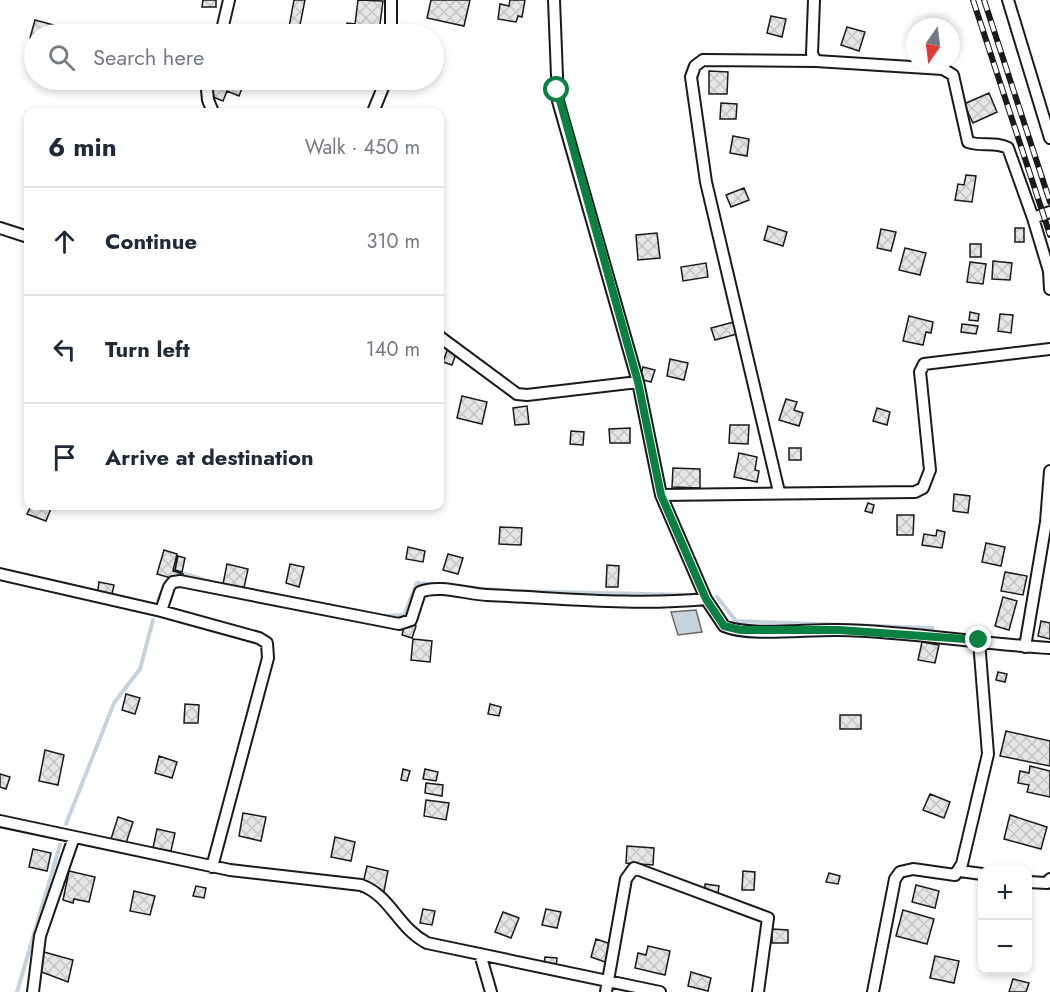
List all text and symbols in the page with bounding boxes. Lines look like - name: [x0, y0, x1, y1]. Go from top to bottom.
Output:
- north arrow: [906, 18, 960, 72]
- search box: [24, 24, 444, 90]
- icon: search: [45, 41, 78, 74]
- text: Search here: [93, 41, 204, 73]
- route start: [543, 76, 569, 102]
- text: 6 min: [48, 128, 117, 166]
- text: Walk · 450 m: [305, 133, 420, 162]
- icon: ahead: [48, 225, 81, 258]
- text: Continue: [105, 225, 197, 257]
- text: 310 m: [366, 227, 420, 256]
- icon: left: [48, 333, 81, 366]
- text: Turn left: [105, 333, 190, 365]
- text: 140 m: [366, 335, 420, 364]
- icon: arrive: [48, 441, 81, 474]
- text: Arrive at destination: [105, 441, 314, 473]
- route end: [965, 626, 991, 652]
- map controls: [978, 866, 1032, 974]
- button: +: [978, 866, 1032, 920]
- button: −: [978, 920, 1032, 974]

